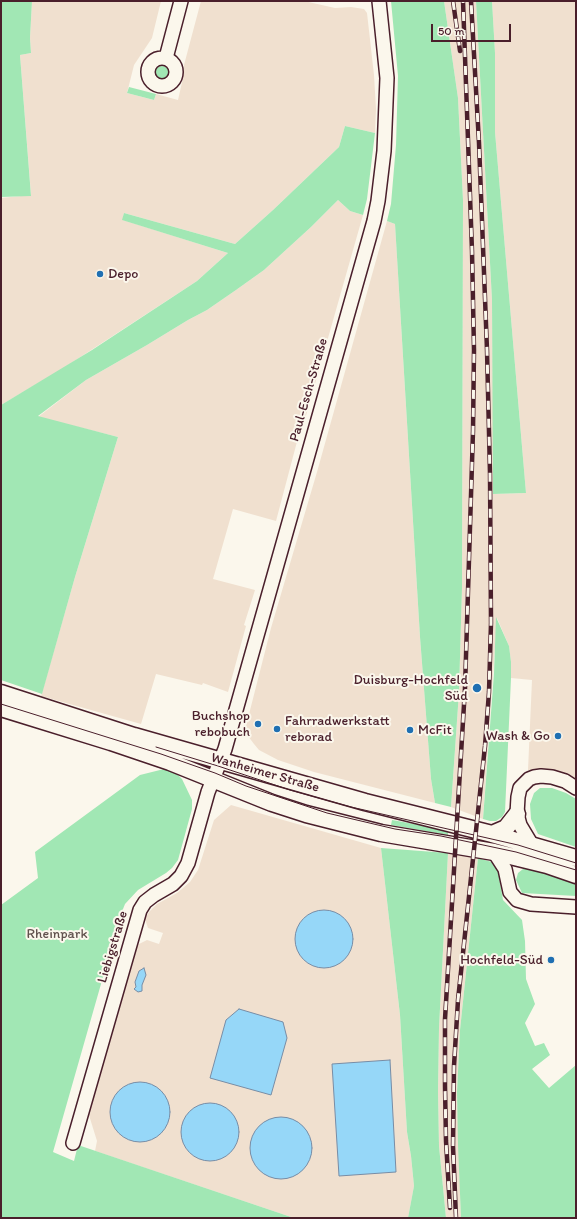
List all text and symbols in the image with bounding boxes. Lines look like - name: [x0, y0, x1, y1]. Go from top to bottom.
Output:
- scale bar: [433, 16, 513, 42]
- text: 50 m: [438, 24, 464, 38]
- place label: Depo: [108, 266, 138, 282]
- marker: Depo: [95, 269, 105, 279]
- street label: Paul-Esch-Straße: [286, 336, 332, 444]
- place label: Duisburg-Hochfeld Süd: [354, 672, 468, 704]
- marker: Duisburg-Hochfeld Süd: [471, 682, 483, 694]
- place label: Buchshop rebobuch: [192, 708, 250, 740]
- place label: Fahrradwerkstatt reborad: [285, 713, 390, 746]
- marker: Buchshop rebobuch: [253, 719, 263, 729]
- place label: McFit: [418, 722, 452, 738]
- marker: Fahrradwerkstatt reborad: [272, 724, 282, 734]
- marker: McFit: [405, 725, 415, 735]
- place label: Wash & Go: [486, 728, 550, 744]
- marker: Wash & Go: [553, 731, 563, 741]
- street label: Wanheimer Straße: [209, 749, 321, 797]
- street label: Liebigstraße: [94, 909, 132, 985]
- park label: Rheinpark: [26, 926, 88, 942]
- place label: Hochfeld-Süd: [460, 952, 543, 968]
- marker: Hochfeld-Süd: [546, 955, 556, 965]

